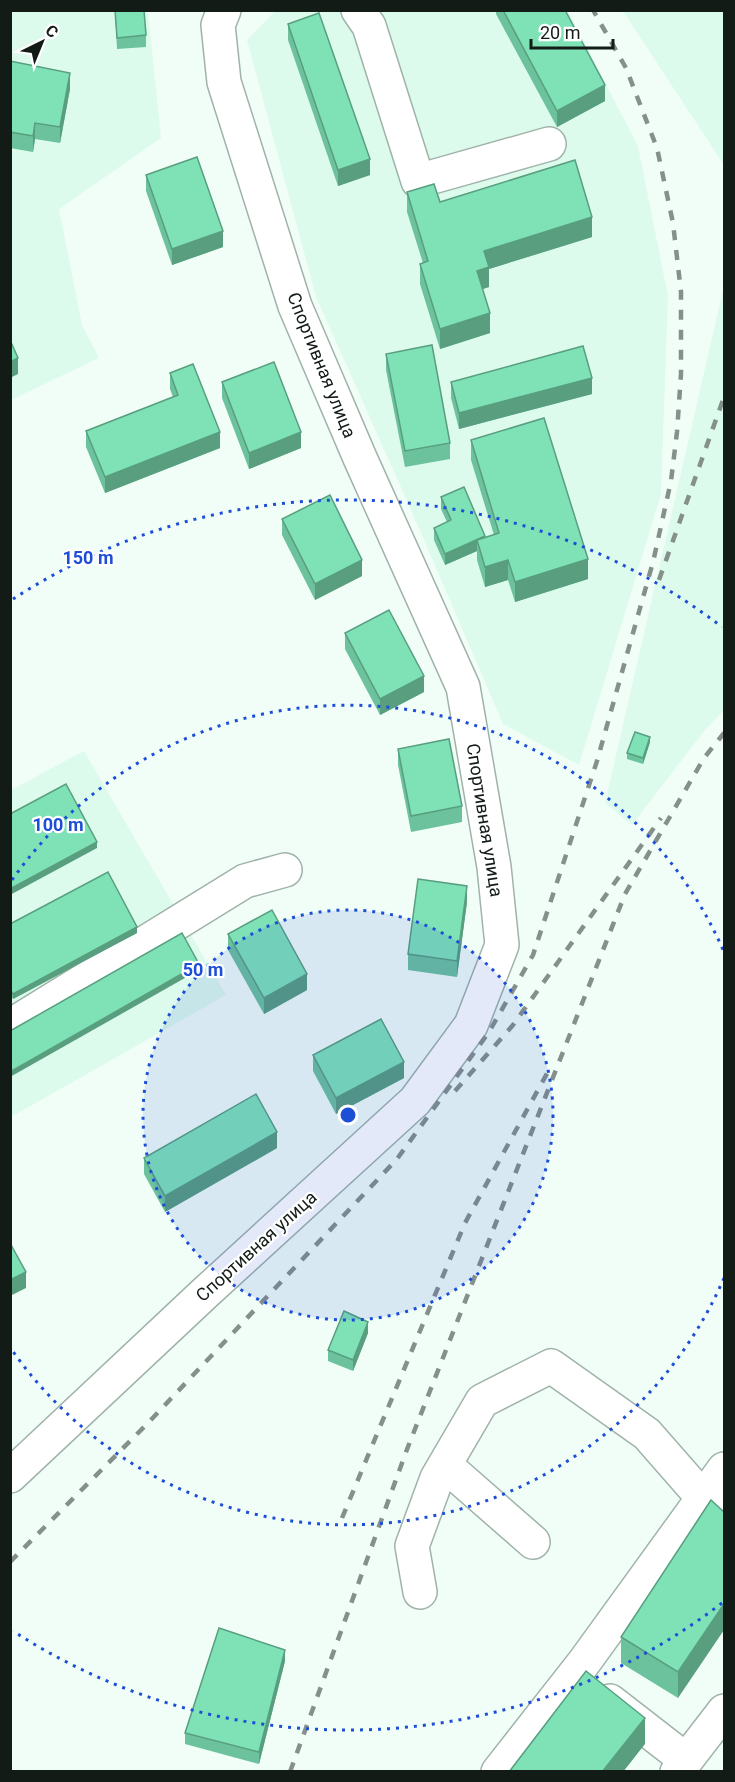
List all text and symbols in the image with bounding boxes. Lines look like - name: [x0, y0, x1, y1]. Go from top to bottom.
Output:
- north arrow: [12, 12, 72, 72]
- scale bar: [531, 12, 614, 50]
- text: С: [42, 21, 62, 42]
- text: 20 m: [540, 22, 580, 43]
- street label: Спортивная улица: [283, 289, 361, 441]
- text: 150 m: [62, 547, 114, 568]
- street label: Спортивная улица: [463, 742, 507, 898]
- text: 100 m: [32, 814, 84, 835]
- text: 50 m: [183, 959, 223, 980]
- centre of rings: [338, 1105, 358, 1125]
- street label: Спортивная улица: [191, 1186, 321, 1306]

